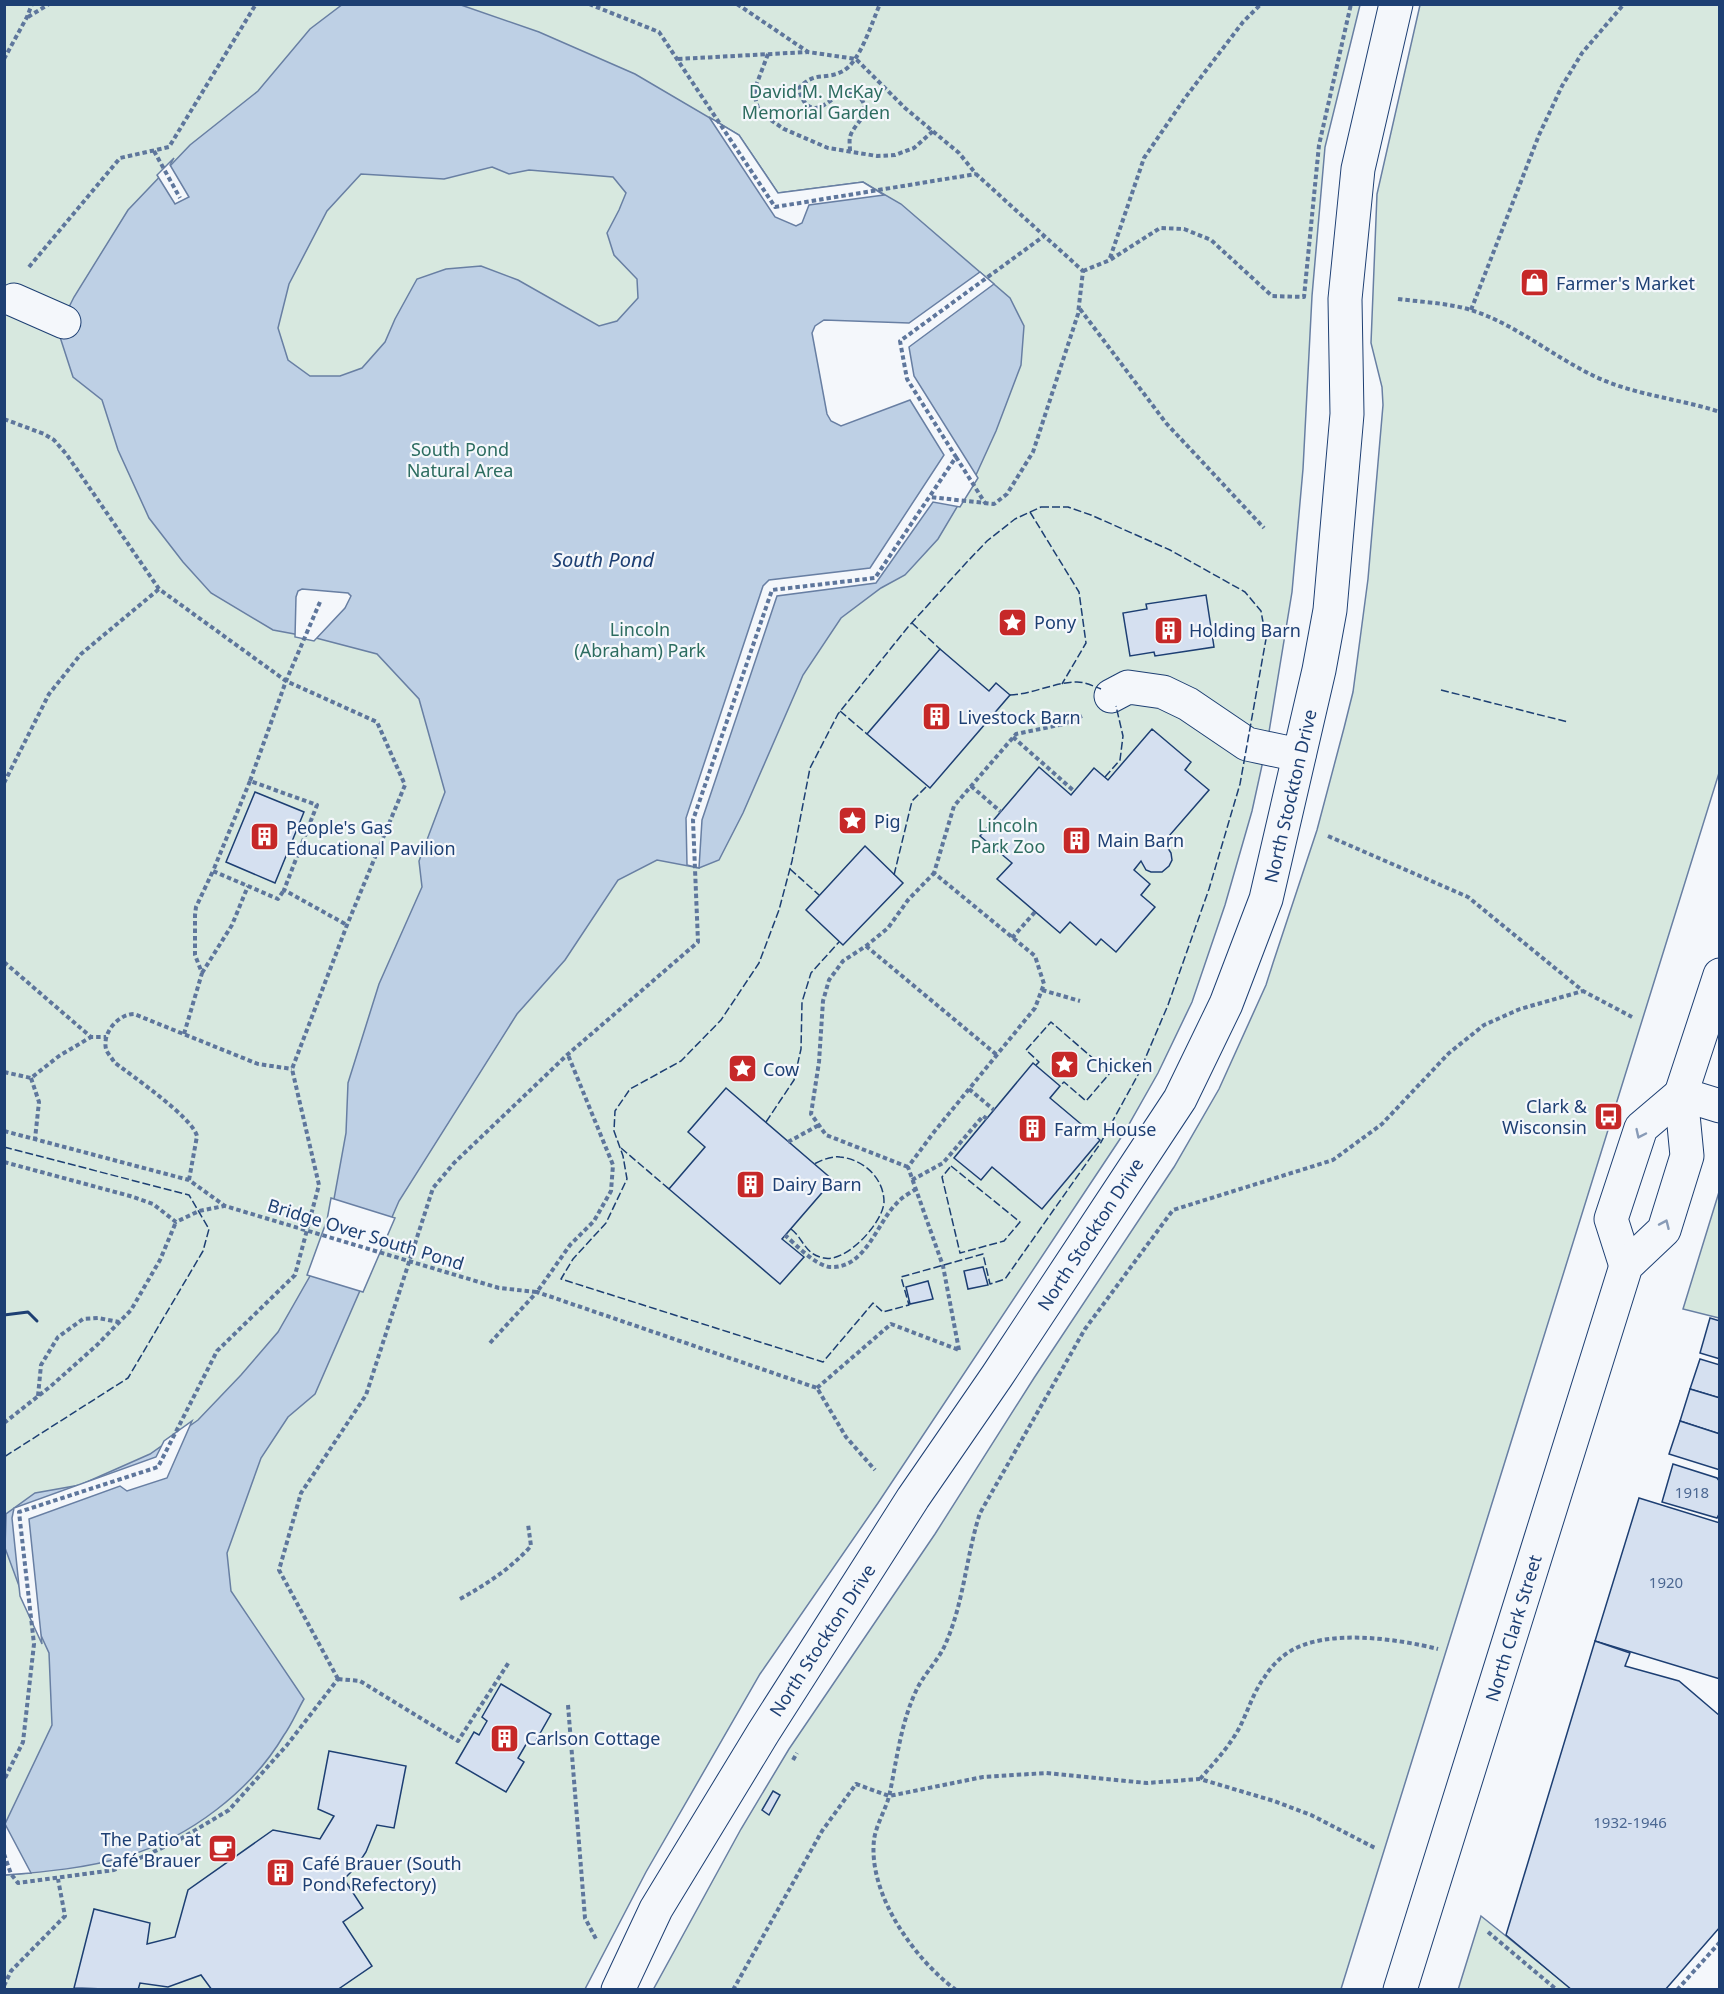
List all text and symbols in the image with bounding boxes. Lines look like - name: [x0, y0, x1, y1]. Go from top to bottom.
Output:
- park label: David M. McKay Memorial Garden: [742, 79, 890, 124]
- shop icon: Farmer's Market: [1519, 267, 1551, 299]
- place label: Farmer's Market: [1556, 271, 1695, 295]
- park label: South Pond Natural Area: [407, 437, 513, 482]
- water label: South Pond: [552, 546, 654, 573]
- place icon: Pony: [997, 606, 1029, 638]
- place label: Pony: [1034, 610, 1077, 634]
- building icon: Holding Barn: [1152, 614, 1184, 646]
- park label: Lincoln (Abraham) Park: [574, 617, 706, 662]
- place label: Holding Barn: [1189, 618, 1301, 642]
- building icon: Livestock Barn: [921, 701, 953, 733]
- place label: Livestock Barn: [958, 705, 1081, 729]
- street label: North Stockton Drive: [1258, 707, 1322, 885]
- place icon: Pig: [837, 805, 869, 837]
- place label: Pig: [874, 809, 901, 833]
- park label: Lincoln Park Zoo: [971, 813, 1045, 858]
- place label: People's Gas Educational Pavilion: [286, 815, 456, 860]
- building icon: People's Gas Educational Pavilion: [249, 821, 281, 853]
- building icon: Main Barn: [1060, 824, 1092, 856]
- place label: Main Barn: [1097, 828, 1184, 852]
- place icon: Chicken: [1049, 1049, 1081, 1081]
- place icon: Cow: [726, 1053, 758, 1085]
- place label: Chicken: [1086, 1053, 1153, 1077]
- place label: Cow: [763, 1057, 799, 1081]
- place label: Clark & Wisconsin: [1502, 1094, 1588, 1139]
- bus stop icon: Clark & Wisconsin: [1592, 1100, 1624, 1132]
- building icon: Farm House: [1017, 1113, 1049, 1145]
- place label: Farm House: [1054, 1117, 1157, 1141]
- one-way arrow: [1635, 1128, 1647, 1139]
- street label: North Stockton Drive: [1032, 1153, 1148, 1315]
- building icon: Dairy Barn: [735, 1168, 767, 1200]
- place label: Dairy Barn: [772, 1172, 862, 1196]
- street label: Bridge Over South Pond: [265, 1193, 467, 1275]
- one-way arrow: [1658, 1219, 1670, 1230]
- house number: 1918: [1675, 1482, 1709, 1502]
- street label: North Clark Street: [1479, 1551, 1547, 1704]
- street label: North Stockton Drive: [764, 1559, 880, 1721]
- house number: 1920: [1649, 1572, 1683, 1592]
- building icon: Carlson Cottage: [488, 1722, 520, 1754]
- place label: Carlson Cottage: [525, 1726, 660, 1750]
- house number: 1932-1946: [1593, 1812, 1667, 1832]
- place label: The Patio at Café Brauer: [101, 1827, 202, 1872]
- cafe icon: The Patio at Café Brauer: [206, 1833, 238, 1865]
- place label: Café Brauer (South Pond Refectory): [302, 1851, 462, 1896]
- building icon: Café Brauer (South Pond Refectory): [265, 1857, 297, 1889]

